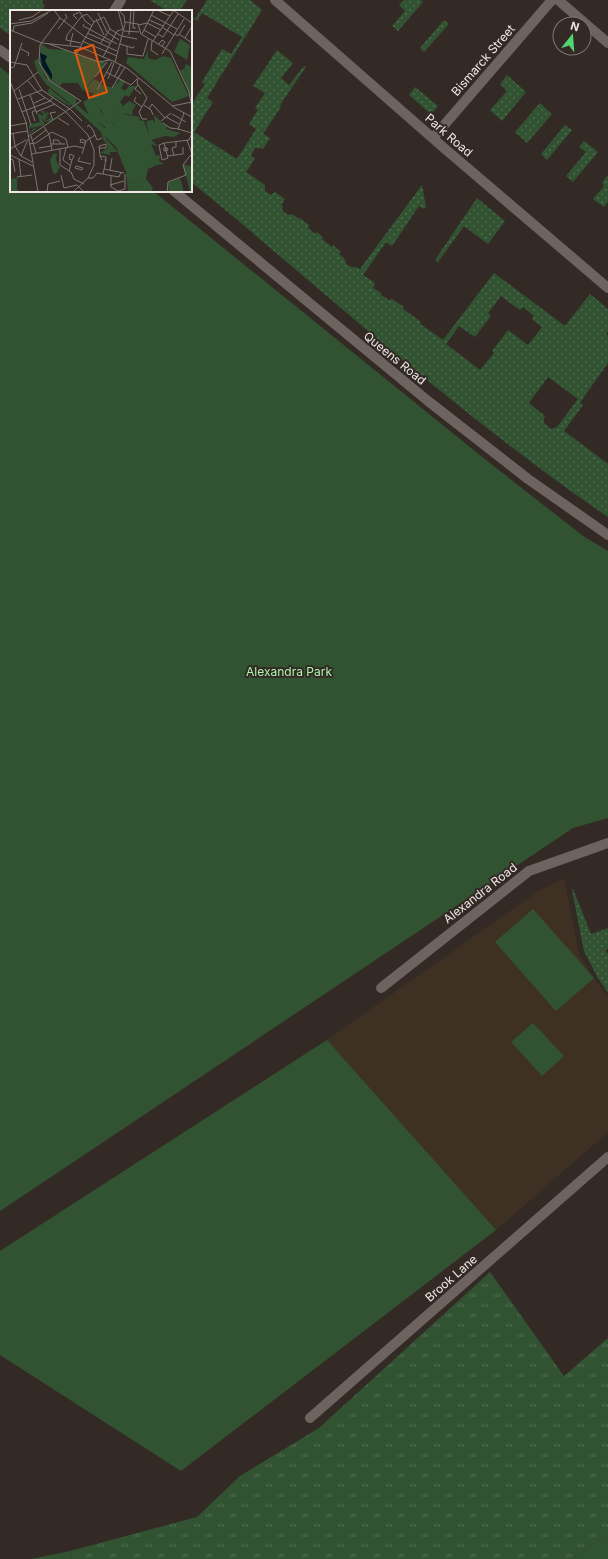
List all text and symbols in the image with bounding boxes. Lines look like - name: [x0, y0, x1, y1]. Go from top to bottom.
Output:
- inset map: [10, 10, 192, 192]
- north arrow: [552, 16, 592, 56]
- text: N: [569, 19, 581, 34]
- street label: Bismarck Street: [448, 21, 518, 99]
- street label: Park Road: [422, 110, 476, 160]
- street label: Queens Road: [361, 328, 429, 388]
- park label: Alexandra Park: [246, 664, 332, 679]
- street label: Alexandra Road: [440, 860, 520, 926]
- street label: Brook Lane: [422, 1251, 480, 1305]

